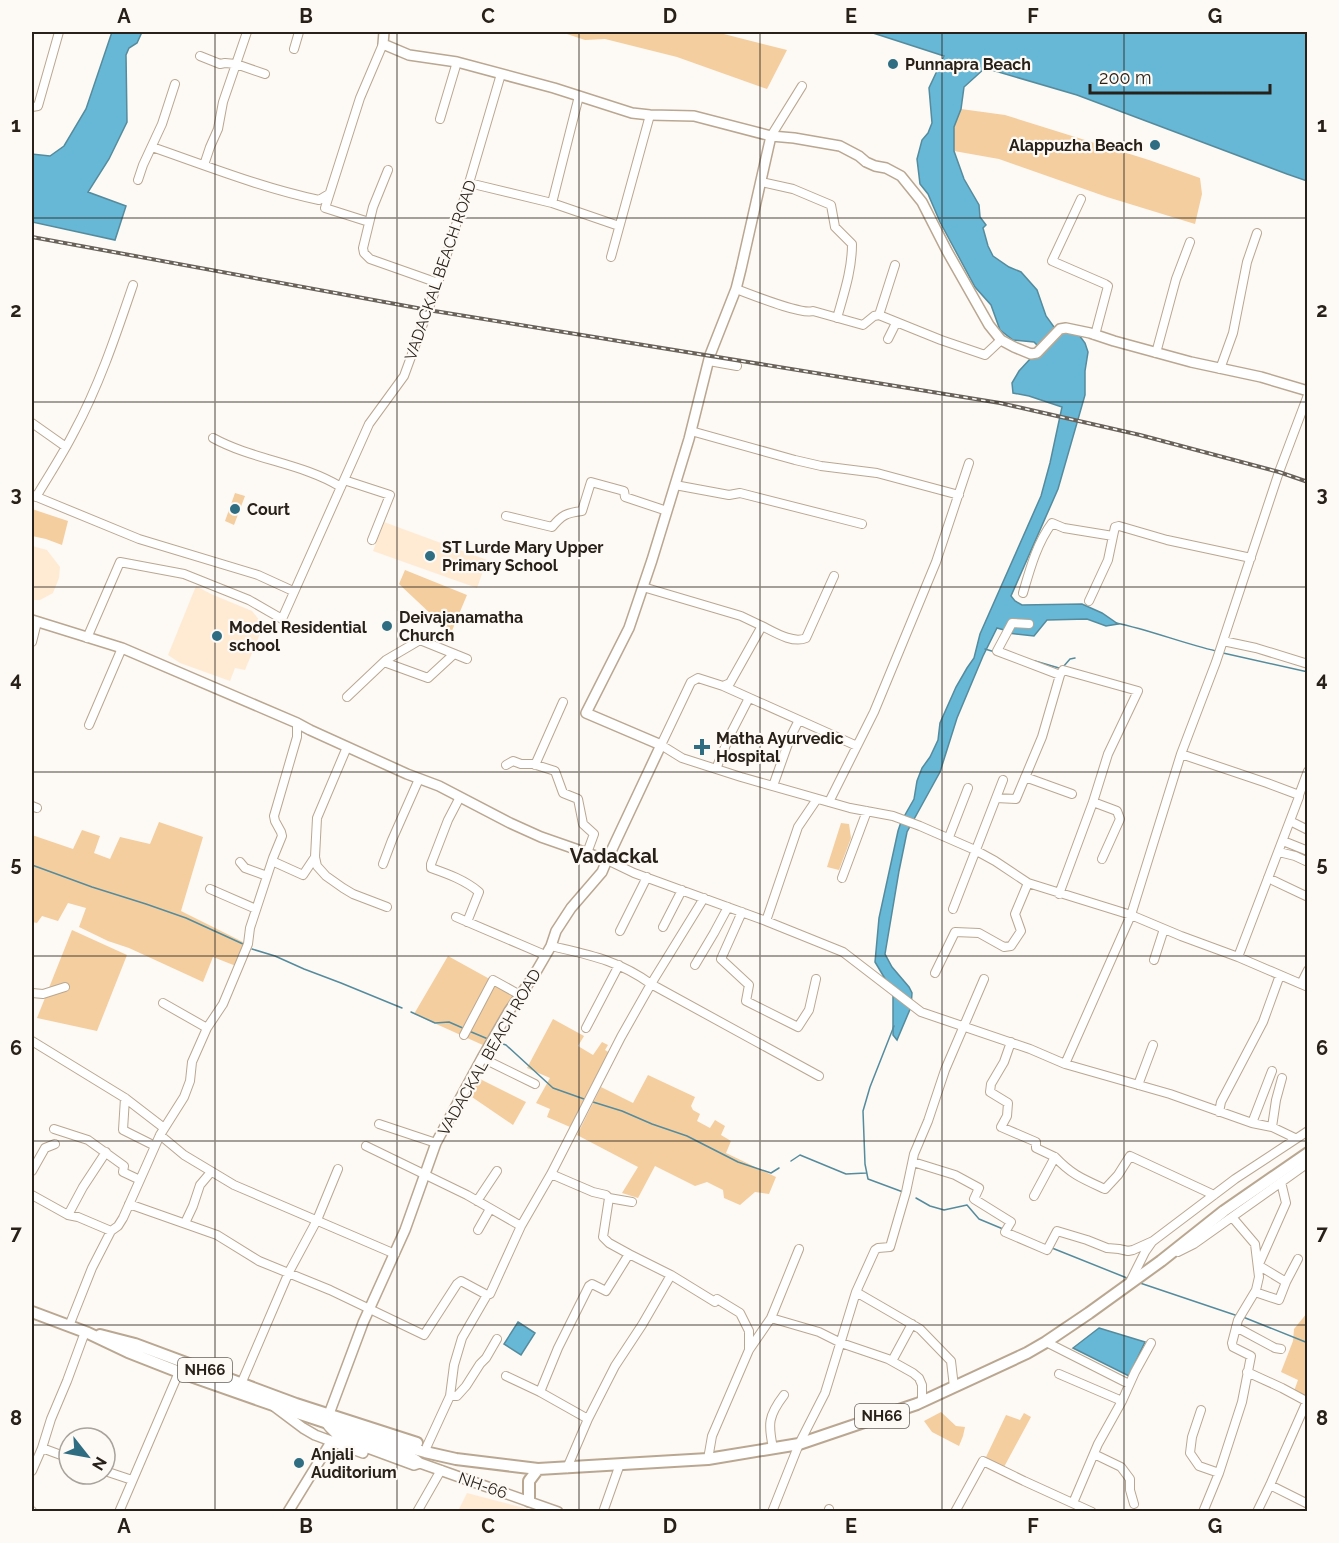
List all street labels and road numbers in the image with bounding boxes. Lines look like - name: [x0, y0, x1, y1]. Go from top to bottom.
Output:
- street label: VADACKAL BEACH ROAD: [401, 178, 480, 363]
- street label: VADACKAL BEACH ROAD: [434, 966, 545, 1139]
- road number: NH66: [178, 1358, 232, 1382]
- road number: NH66: [855, 1404, 909, 1428]
- street label: NH-66: [456, 1468, 510, 1503]

